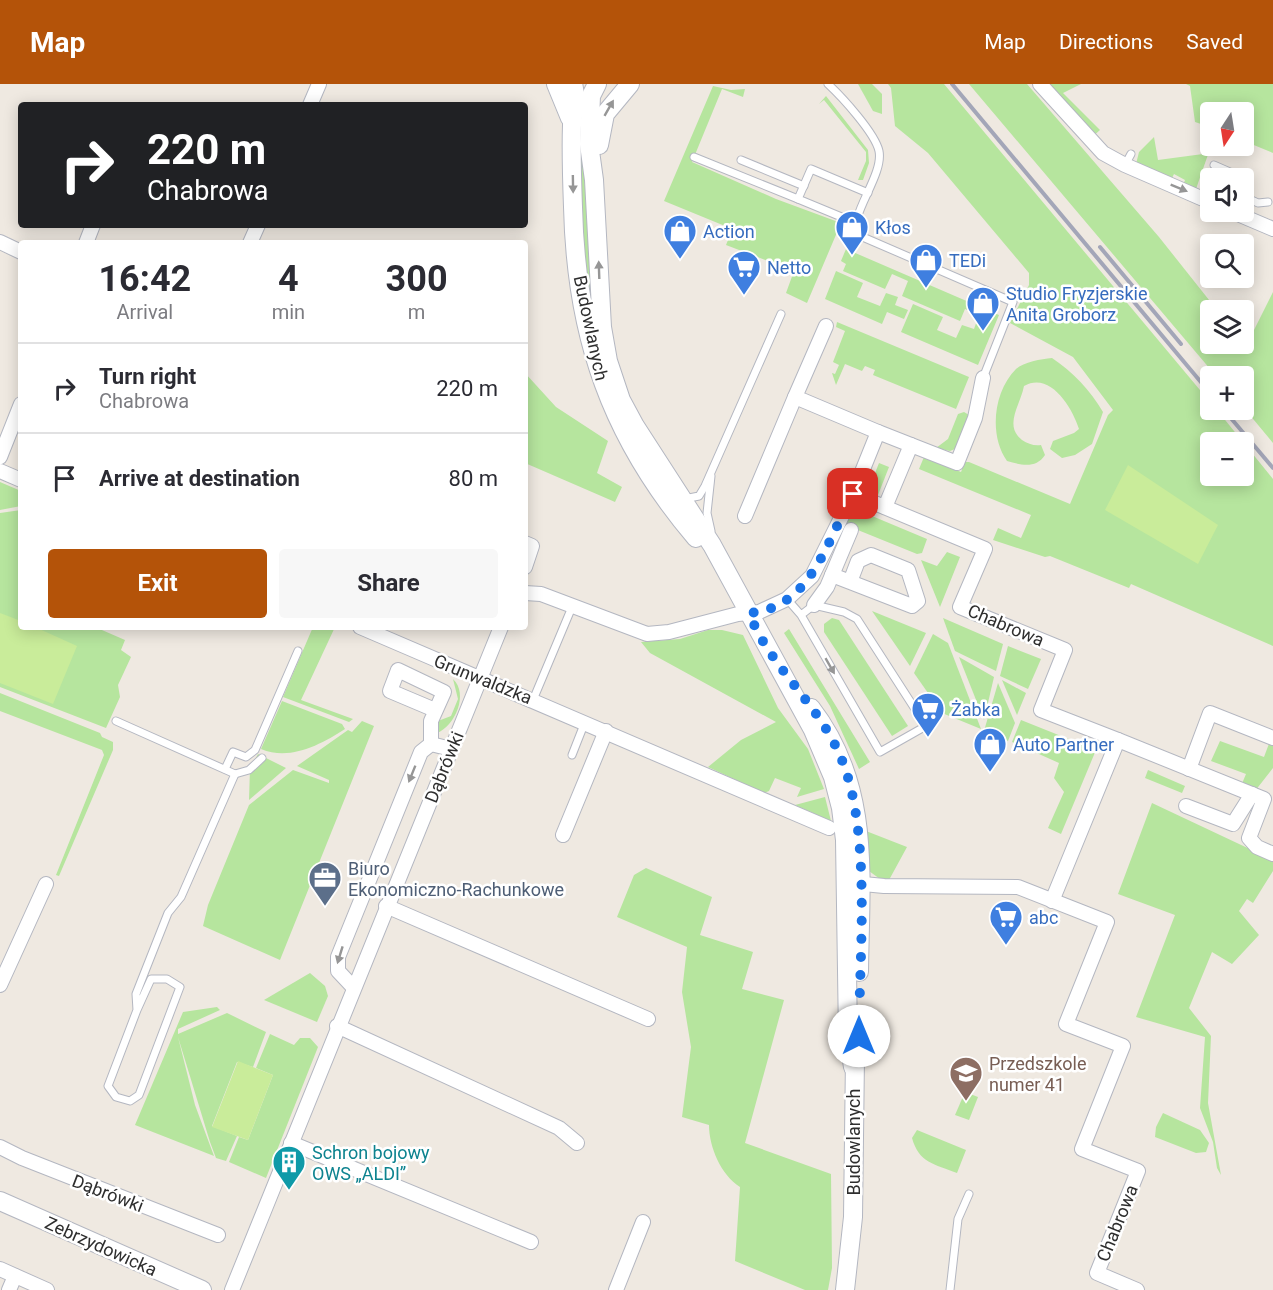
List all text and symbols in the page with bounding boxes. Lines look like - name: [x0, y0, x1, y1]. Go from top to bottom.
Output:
- text: Map: [30, 26, 85, 59]
- text: Map: [984, 30, 1026, 54]
- text: Directions: [1059, 30, 1153, 54]
- text: Saved: [1186, 30, 1243, 54]
- one-way arrow: [604, 99, 614, 116]
- north arrow: [1200, 102, 1254, 156]
- map controls: [1200, 102, 1254, 486]
- text: 220 m: [147, 125, 266, 174]
- icon: right: [48, 126, 126, 204]
- button: sound: [1200, 168, 1254, 222]
- text: Chabrowa: [147, 175, 269, 207]
- one-way arrow: [568, 175, 577, 194]
- one-way arrow: [1171, 183, 1189, 193]
- shop icon: Kłos: [834, 209, 870, 256]
- shop icon: Action: [662, 213, 698, 260]
- place label: Kłos: [875, 217, 911, 238]
- place label: Action: [703, 221, 755, 242]
- button: search: [1200, 234, 1254, 288]
- shop icon: TEDi: [908, 242, 944, 289]
- supermarket icon: Netto: [726, 249, 762, 296]
- place label: TEDi: [949, 250, 986, 271]
- place label: Netto: [767, 257, 811, 278]
- text: 16:42: [98, 258, 191, 300]
- text: 4: [278, 258, 299, 300]
- text: 300: [386, 258, 448, 300]
- one-way arrow: [594, 260, 603, 279]
- street label: Budowlanych: [570, 274, 612, 382]
- place label: Studio Fryzjerskie Anita Groborz: [1006, 283, 1147, 325]
- shop icon: Studio Fryzjerskie Anita Groborz: [965, 285, 1001, 332]
- text: Arrival: [116, 300, 173, 324]
- text: min: [272, 300, 305, 324]
- text: m: [408, 300, 425, 324]
- button: layers: [1200, 300, 1254, 354]
- text: Turn right: [99, 364, 196, 389]
- button: +: [1200, 366, 1254, 420]
- icon: right: [48, 372, 81, 405]
- text: 220 m: [436, 376, 498, 401]
- text: Chabrowa: [99, 389, 189, 413]
- button: −: [1200, 432, 1254, 486]
- icon: arrive: [48, 462, 81, 495]
- text: Arrive at destination: [99, 466, 300, 491]
- text: 80 m: [449, 466, 498, 491]
- pin: [827, 468, 878, 519]
- icon: arrive: [836, 477, 869, 510]
- button: Exit: [48, 549, 267, 618]
- button: Share: [279, 549, 498, 618]
- street label: Chabrowa: [965, 600, 1047, 650]
- street label: Grunwaldzka: [431, 650, 535, 708]
- one-way arrow: [825, 658, 836, 674]
- supermarket icon: Żabka: [910, 691, 946, 738]
- place label: Żabka: [951, 699, 1001, 720]
- shop icon: Auto Partner: [972, 726, 1008, 773]
- street label: Dąbrówki: [420, 728, 468, 806]
- place label: Auto Partner: [1013, 734, 1114, 755]
- one-way arrow: [407, 765, 416, 783]
- place label: Biuro Ekonomiczno-Rachunkowe: [348, 858, 564, 900]
- office icon: Biuro Ekonomiczno-Rachunkowe: [307, 860, 343, 907]
- supermarket icon: abc: [988, 899, 1024, 946]
- place label: abc: [1029, 907, 1058, 928]
- one-way arrow: [334, 946, 344, 964]
- position arrow: [827, 1004, 891, 1068]
- place label: Przedszkole numer 41: [989, 1053, 1086, 1095]
- school or university icon: Przedszkole numer 41: [948, 1055, 984, 1102]
- street label: Budowlanych: [843, 1089, 864, 1195]
- place label: Schron bojowy OWS „ALDI”: [312, 1142, 430, 1184]
- building icon: Schron bojowy OWS „ALDI”: [271, 1144, 307, 1191]
- street label: Dąbrówki: [69, 1170, 147, 1216]
- street label: Chabrowa: [1092, 1181, 1142, 1265]
- street label: Zebrzydowicka: [42, 1212, 160, 1280]

